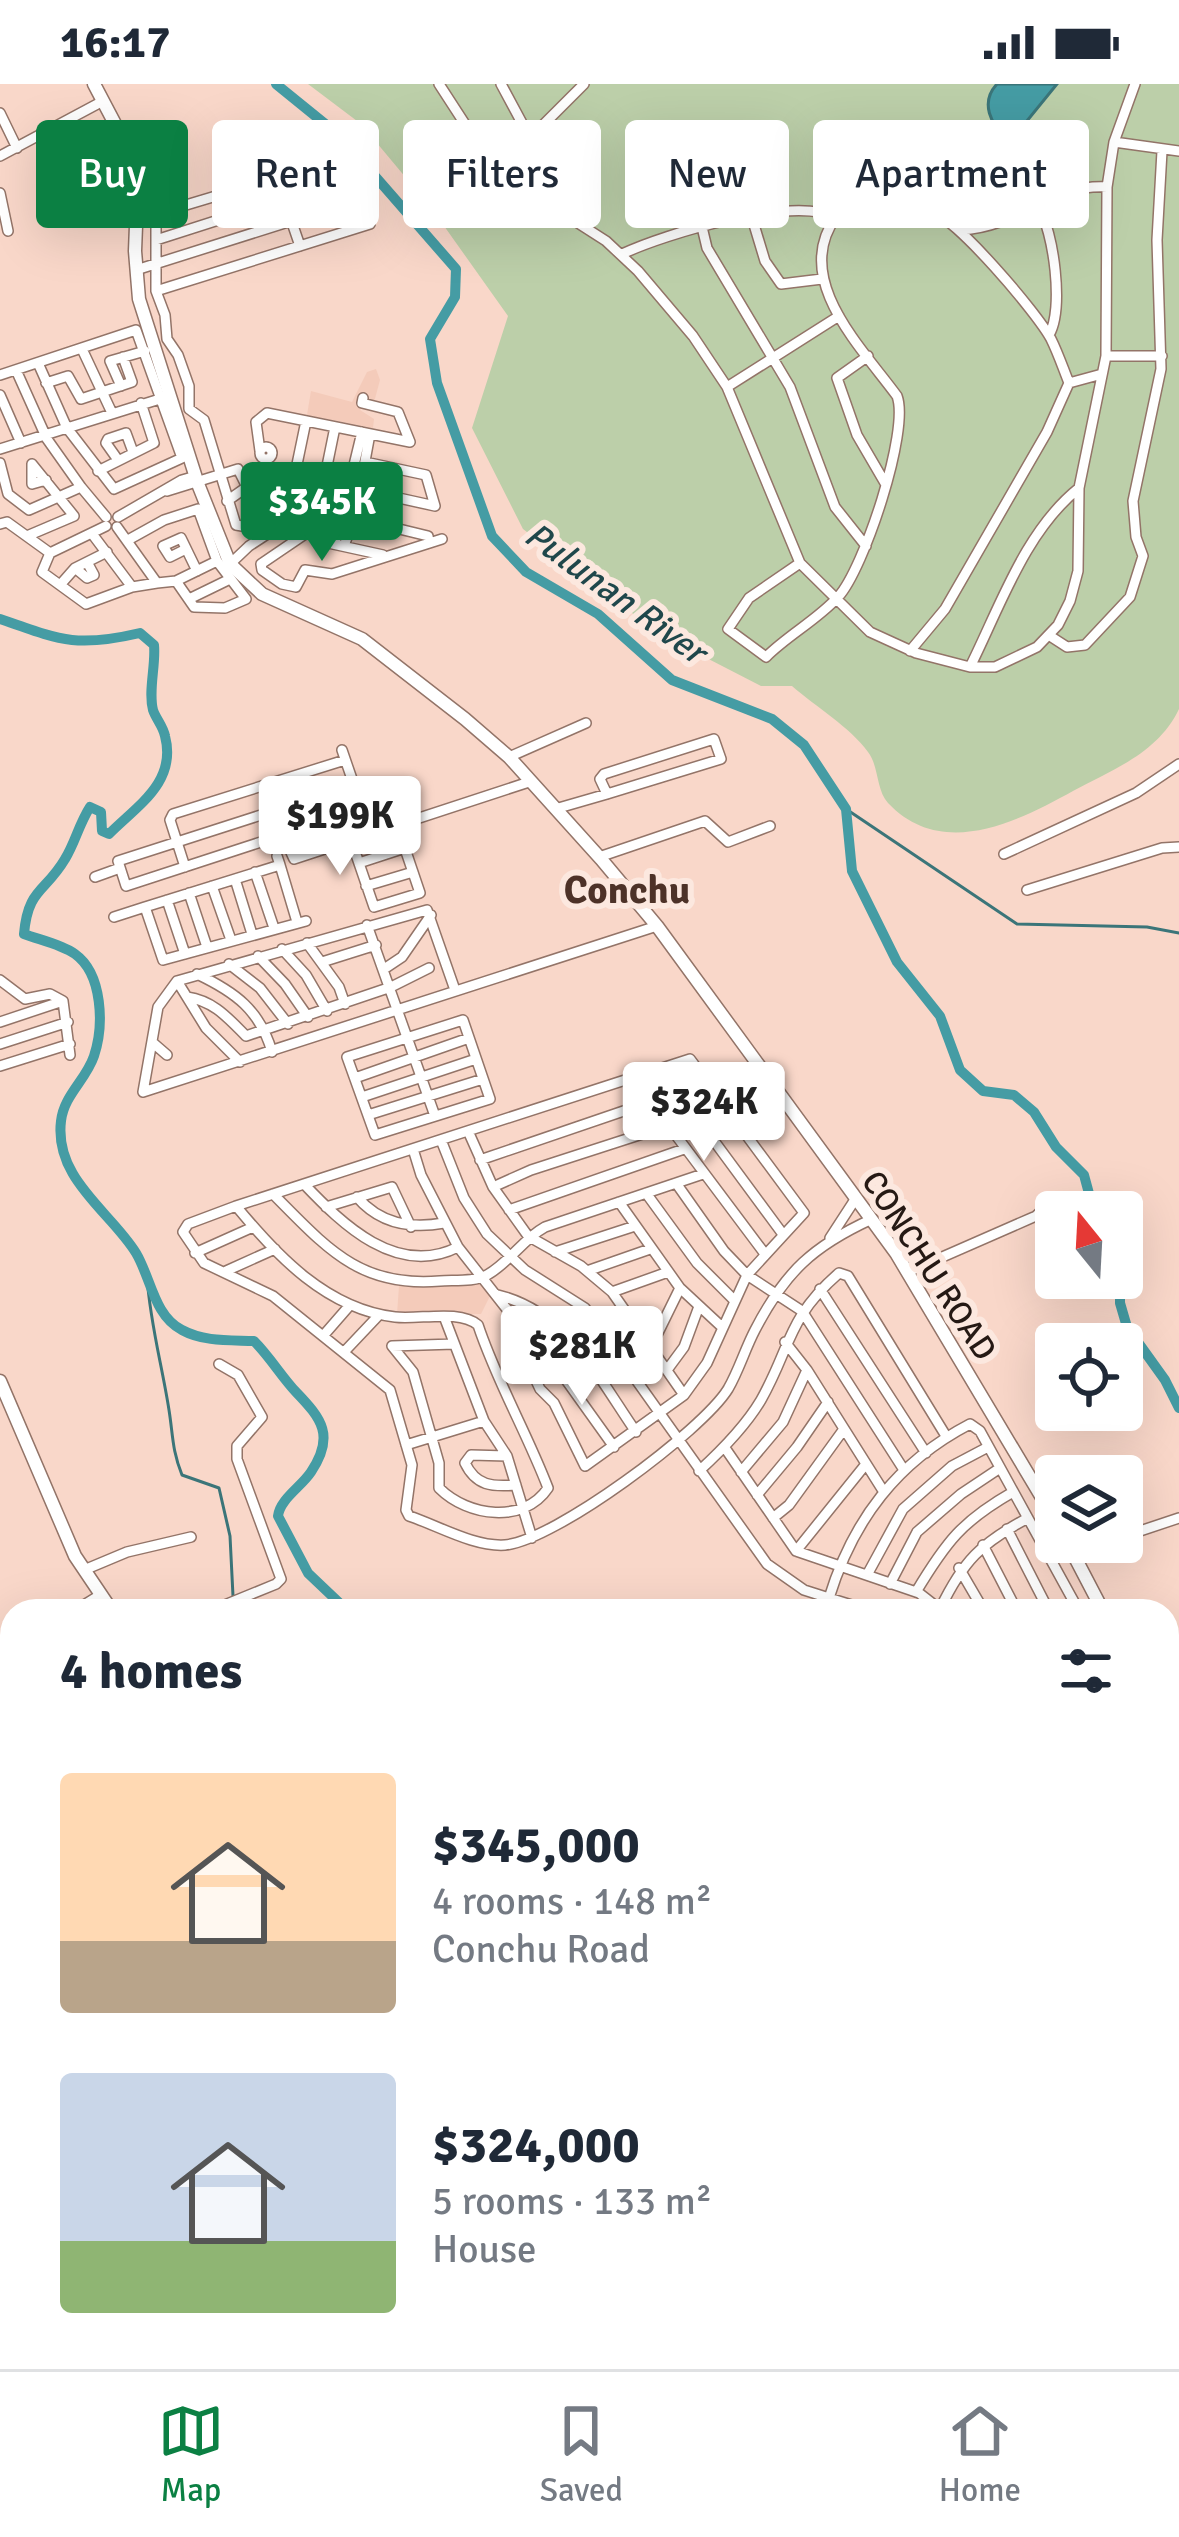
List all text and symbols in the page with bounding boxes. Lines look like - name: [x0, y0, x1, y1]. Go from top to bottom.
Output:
- text: 16:17: [60, 15, 170, 70]
- chip: Buy: [36, 120, 188, 228]
- chip: Rent: [212, 120, 379, 228]
- chip: Filters: [403, 120, 601, 228]
- chip: New: [625, 120, 789, 228]
- chip: Apartment: [813, 120, 1089, 228]
- pin: $345K: [238, 462, 406, 564]
- text: $345K: [268, 477, 376, 525]
- water label: Pulunan River: [516, 512, 718, 677]
- pin: $199K: [256, 776, 424, 878]
- text: $199K: [286, 791, 394, 839]
- district label: Conchu: [564, 866, 690, 914]
- pin: $324K: [620, 1062, 788, 1164]
- text: $324K: [650, 1077, 758, 1125]
- street label: CONCHU ROAD: [852, 1163, 1005, 1368]
- north arrow: [1035, 1191, 1143, 1299]
- map controls: [1035, 1191, 1143, 1563]
- pin: $281K: [498, 1306, 666, 1408]
- text: $281K: [528, 1321, 636, 1369]
- button: locate: [1035, 1323, 1143, 1431]
- button: layers: [1035, 1455, 1143, 1563]
- icon: filters: [1053, 1638, 1119, 1704]
- text: 4 homes: [60, 1640, 242, 1703]
- text: $345,000: [432, 1814, 640, 1877]
- icon: home: [156, 1821, 300, 1965]
- text: 4 rooms · 148 m²: [432, 1877, 712, 1925]
- text: Conchu Road: [432, 1925, 650, 1973]
- text: $324,000: [432, 2114, 640, 2177]
- icon: home: [156, 2121, 300, 2265]
- text: 5 rooms · 133 m²: [432, 2177, 712, 2225]
- text: House: [432, 2225, 537, 2273]
- tab: Map: [158, 2398, 224, 2511]
- tab: Saved: [540, 2398, 623, 2511]
- tab: Home: [939, 2398, 1021, 2511]

